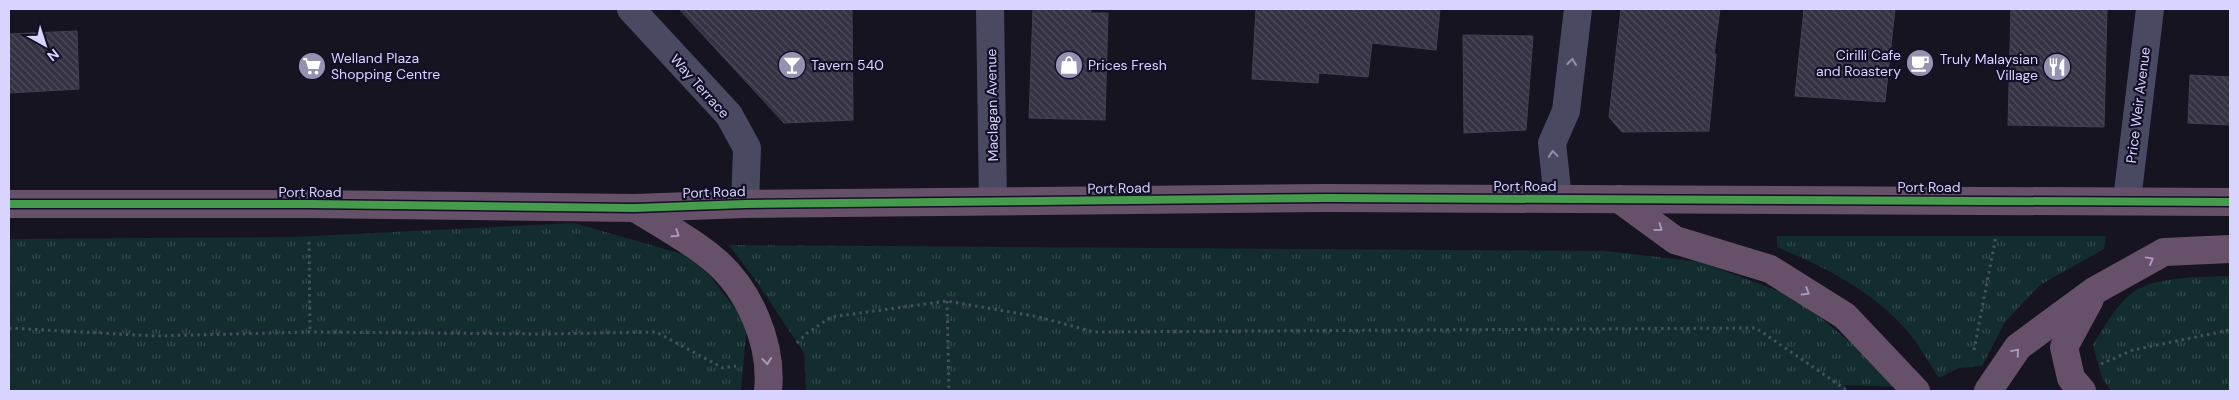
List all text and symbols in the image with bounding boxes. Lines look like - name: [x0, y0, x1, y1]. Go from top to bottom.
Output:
- north arrow: [20, 20, 70, 70]
- text: N: [44, 45, 63, 65]
- place label: Cirilli Cafe and Roastery: [1816, 46, 1901, 80]
- street label: Price Weir Avenue: [2122, 46, 2154, 164]
- street label: Maclagan Avenue: [982, 48, 1002, 162]
- cafe icon: Cirilli Cafe and Roastery: [1905, 48, 1935, 78]
- place label: Welland Plaza Shopping Centre: [331, 49, 440, 83]
- street label: Way Terrace: [666, 50, 734, 122]
- bar icon: Tavern 540: [777, 50, 807, 80]
- shop icon: Prices Fresh: [1054, 50, 1084, 80]
- place label: Truly Malaysian Village: [1940, 50, 2038, 84]
- supermarket icon: Welland Plaza Shopping Centre: [297, 51, 327, 81]
- restaurant icon: Truly Malaysian Village: [2042, 52, 2072, 82]
- place label: Tavern 540: [811, 56, 884, 74]
- place label: Prices Fresh: [1088, 56, 1167, 74]
- one-way arrow: [1566, 58, 1577, 66]
- one-way arrow: [1548, 149, 1559, 157]
- street label: Port Road: [1494, 177, 1557, 195]
- street label: Port Road: [1087, 178, 1151, 198]
- street label: Port Road: [1898, 178, 1961, 196]
- street label: Port Road: [682, 182, 746, 202]
- street label: Port Road: [279, 183, 342, 201]
- one-way arrow: [1653, 222, 1662, 230]
- one-way arrow: [671, 228, 680, 237]
- one-way arrow: [2144, 257, 2153, 267]
- one-way arrow: [1801, 286, 1810, 295]
- one-way arrow: [2011, 348, 2020, 357]
- one-way arrow: [761, 357, 772, 365]

